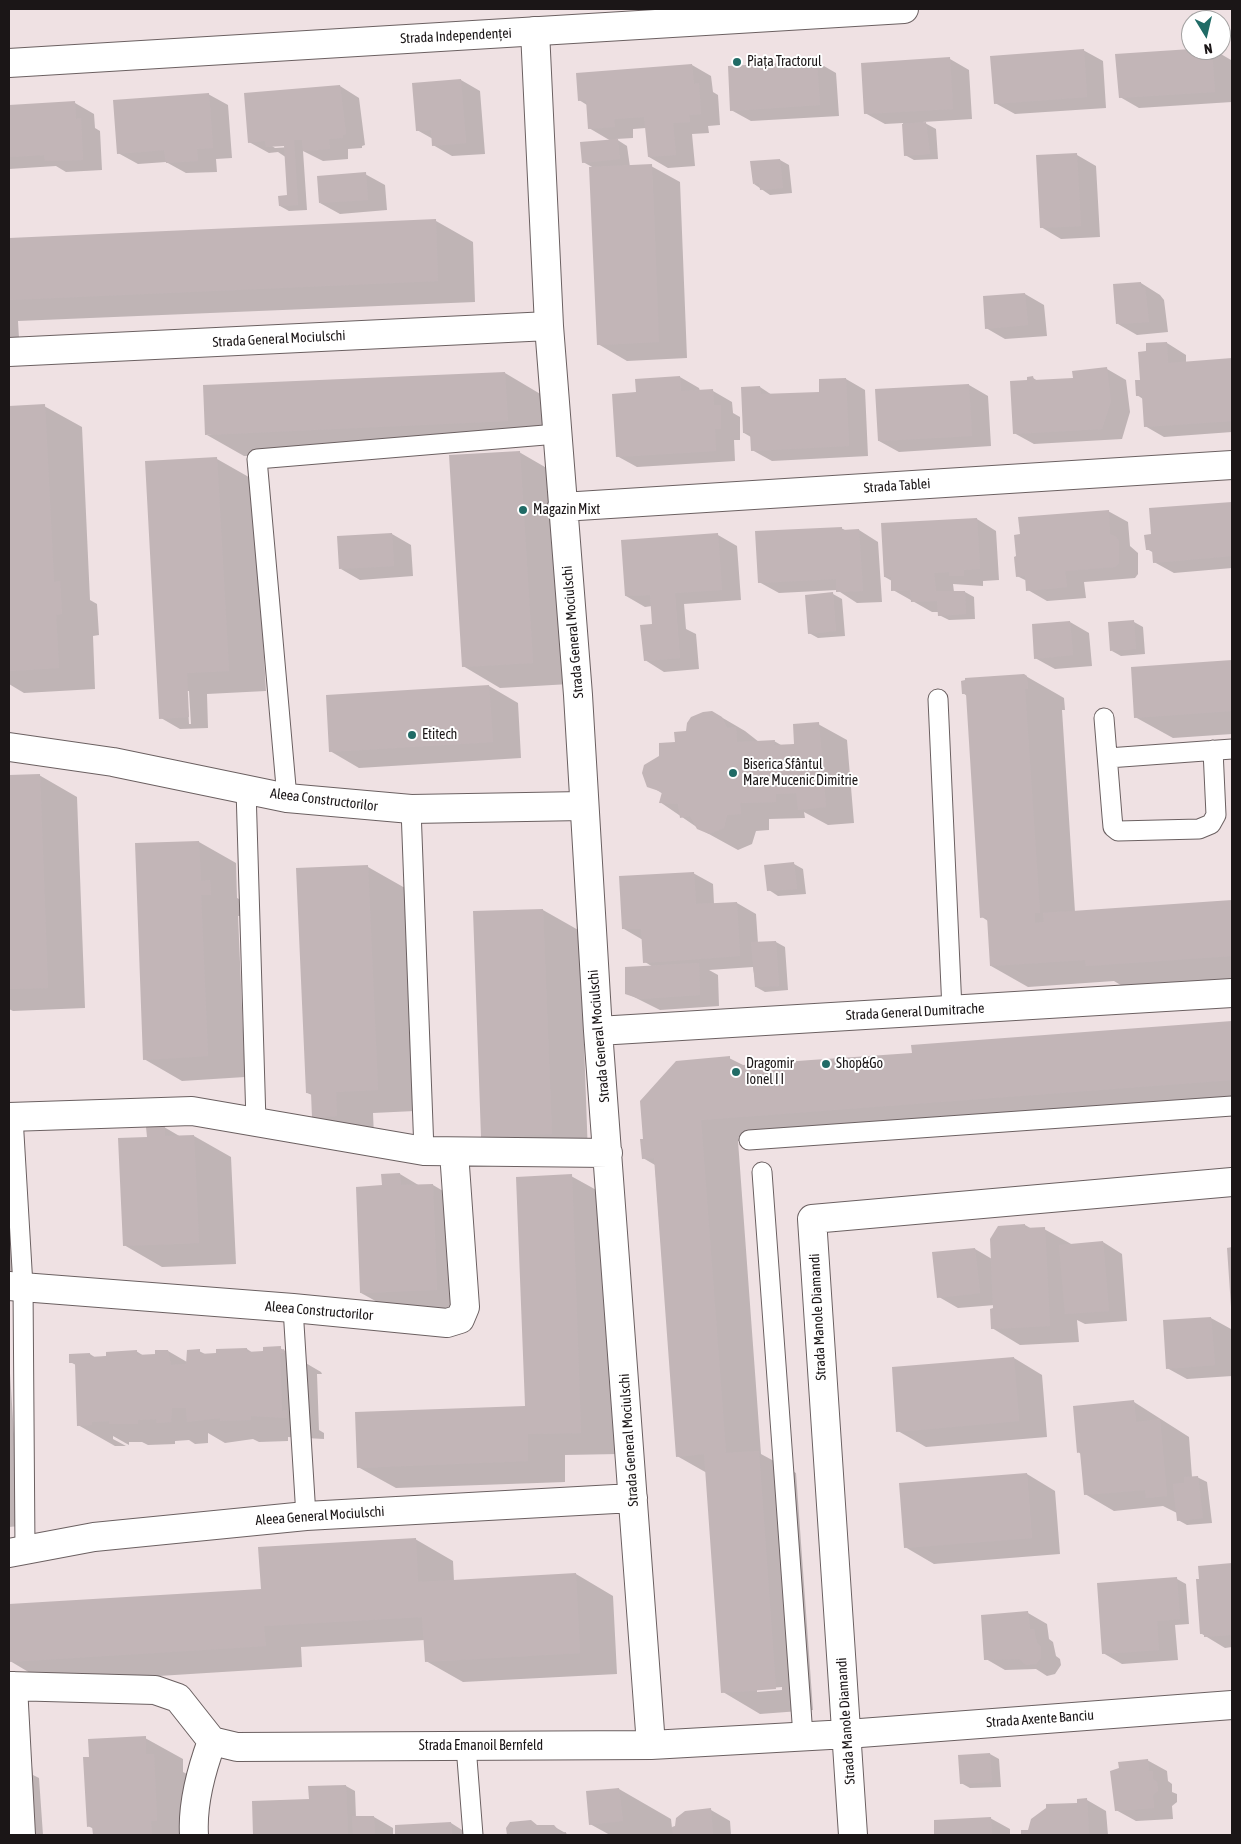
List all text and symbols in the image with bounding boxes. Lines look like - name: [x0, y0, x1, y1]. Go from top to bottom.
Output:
- north arrow: [1181, 10, 1231, 60]
- street label: Strada Independenței: [400, 25, 512, 47]
- text: N: [1203, 40, 1214, 57]
- place label: Piața Tractorul: [747, 54, 822, 70]
- marker: Piața Tractorul: [731, 56, 743, 68]
- street label: Strada General Mociulschi: [212, 327, 346, 351]
- street label: Strada Tablei: [863, 475, 931, 497]
- place label: Magazin Mixt: [533, 502, 600, 518]
- marker: Magazin Mixt: [517, 504, 529, 516]
- street label: Strada General Mociulschi: [559, 565, 587, 699]
- place label: Etitech: [422, 727, 457, 743]
- marker: Etitech: [406, 729, 418, 741]
- place label: Biserica Sfântul Mare Mucenic Dimitrie: [743, 757, 858, 790]
- marker: Biserica Sfântul Mare Mucenic Dimitrie: [727, 767, 739, 779]
- street label: Aleea Constructorilor: [269, 785, 379, 815]
- street label: Strada General Mociulschi: [585, 969, 613, 1103]
- street label: Strada General Dumitrache: [845, 1000, 985, 1024]
- place label: Dragomir Ionel I I: [746, 1056, 794, 1088]
- place label: Shop&Go: [836, 1056, 883, 1072]
- marker: Shop&Go: [820, 1058, 832, 1070]
- marker: Dragomir Ionel I I: [730, 1066, 742, 1078]
- street label: Strada Manole Diamandi: [806, 1253, 830, 1381]
- street label: Aleea Constructorilor: [264, 1298, 374, 1324]
- street label: Strada General Mociulschi: [616, 1373, 642, 1507]
- street label: Aleea General Mociulschi: [255, 1503, 385, 1529]
- street label: Strada Manole Diamandi: [833, 1657, 859, 1785]
- street label: Strada Axente Banciu: [985, 1707, 1095, 1731]
- street label: Strada Emanoil Bernfeld: [419, 1738, 543, 1754]

